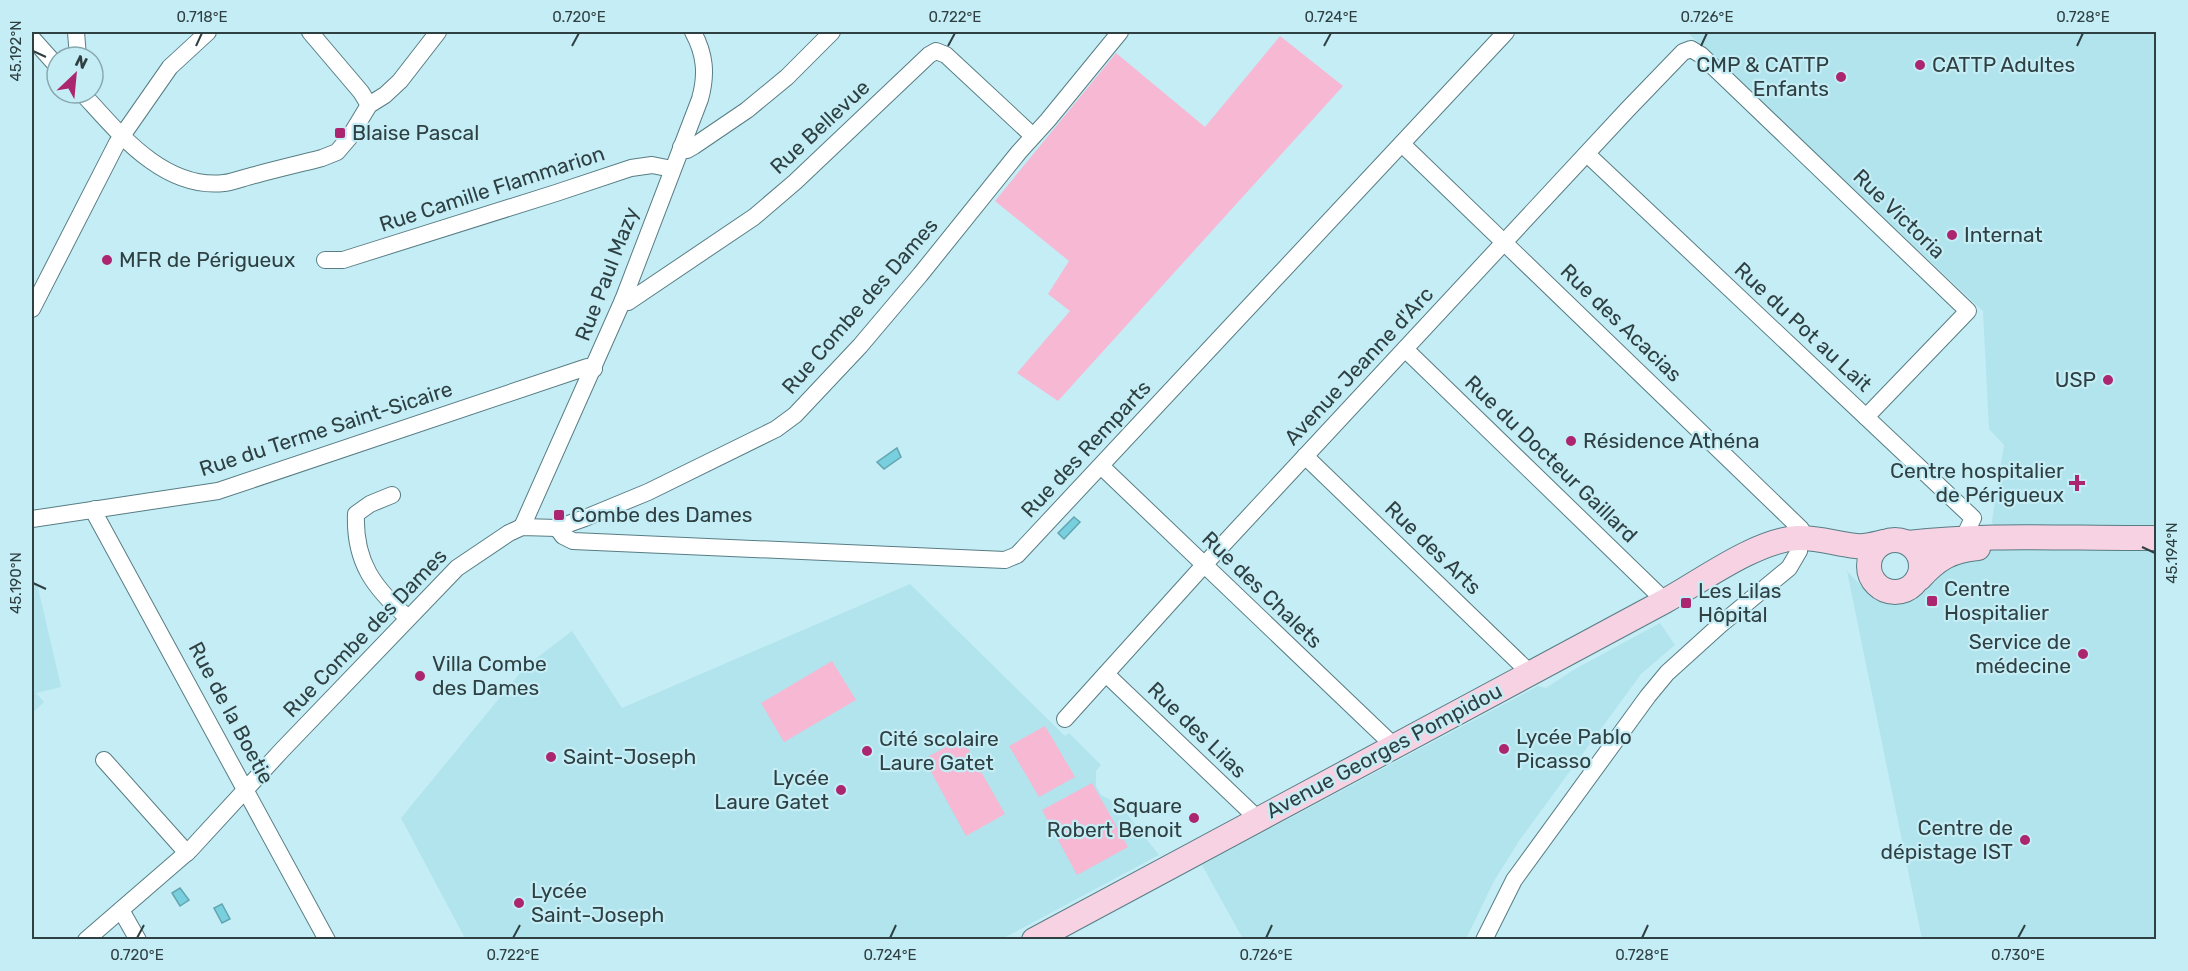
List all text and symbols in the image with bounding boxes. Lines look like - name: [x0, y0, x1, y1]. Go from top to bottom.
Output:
- text: 0.718°E: [176, 8, 228, 26]
- text: 0.720°E: [552, 8, 606, 26]
- text: 0.722°E: [929, 8, 981, 26]
- text: 0.724°E: [1304, 8, 1358, 26]
- text: 0.726°E: [1680, 8, 1734, 26]
- text: 0.728°E: [2056, 8, 2110, 26]
- text: 45.192°N: [7, 20, 25, 82]
- north arrow: [45, 45, 105, 105]
- text: N: [72, 51, 91, 73]
- place label: CMP & CATTP Enfants: [1696, 52, 1829, 101]
- place label: CATTP Adultes: [1932, 52, 2075, 77]
- marker: CATTP Adultes: [1913, 58, 1927, 72]
- marker: CMP & CATTP Enfants: [1834, 70, 1848, 84]
- street label: Rue Bellevue: [765, 74, 875, 179]
- place label: Blaise Pascal: [352, 120, 479, 145]
- marker: Blaise Pascal: [333, 126, 347, 140]
- street label: Rue Camille Flammarion: [376, 140, 608, 237]
- street label: Rue Victoria: [1848, 164, 1950, 264]
- street label: Rue Paul Mazy: [569, 203, 644, 344]
- street label: Rue Combe des Dames: [776, 213, 943, 399]
- place label: Internat: [1964, 222, 2043, 247]
- marker: Internat: [1945, 228, 1959, 242]
- place label: MFR de Périgueux: [119, 247, 295, 272]
- marker: MFR de Périgueux: [100, 253, 114, 267]
- street label: Rue du Pot au Lait: [1730, 257, 1877, 397]
- street label: Rue des Acacias: [1555, 258, 1687, 387]
- street label: Avenue Jeanne d'Arc: [1279, 282, 1438, 450]
- place label: USP: [2055, 367, 2096, 392]
- street label: Rue du Docteur Gaillard: [1460, 370, 1643, 548]
- marker: USP: [2101, 373, 2115, 387]
- street label: Rue des Remparts: [1016, 375, 1156, 522]
- street label: Rue du Terme Saint-Sicaire: [196, 376, 456, 481]
- place label: Résidence Athéna: [1583, 428, 1760, 453]
- marker: Résidence Athéna: [1564, 434, 1578, 448]
- place label: Centre hospitalier de Périgueux: [1890, 458, 2064, 507]
- marker: Centre hospitalier de Périgueux: [2068, 474, 2086, 492]
- street label: Rue des Arts: [1380, 496, 1487, 600]
- place label: Combe des Dames: [571, 502, 752, 527]
- marker: Combe des Dames: [552, 508, 566, 522]
- text: 45.194°N: [2163, 522, 2181, 584]
- street label: Rue des Chalets: [1197, 526, 1328, 653]
- street label: Rue Combe des Dames: [278, 543, 452, 722]
- text: 45.190°N: [7, 552, 25, 614]
- place label: Centre Hospitalier: [1944, 576, 2049, 625]
- place label: Les Lilas Hôpital: [1698, 578, 1782, 627]
- marker: Centre Hospitalier: [1925, 594, 1939, 608]
- marker: Les Lilas Hôpital: [1679, 596, 1693, 610]
- place label: Service de médecine: [1969, 629, 2071, 678]
- street label: Rue de la Boetie: [183, 637, 279, 788]
- marker: Service de médecine: [2076, 647, 2090, 661]
- place label: Villa Combe des Dames: [432, 651, 547, 700]
- marker: Villa Combe des Dames: [413, 669, 427, 683]
- street label: Rue des Lilas: [1143, 676, 1252, 783]
- street label: Avenue Georges Pompidou: [1262, 678, 1506, 823]
- place label: Lycée Pablo Picasso: [1516, 724, 1632, 773]
- place label: Cité scolaire Laure Gatet: [879, 726, 999, 775]
- marker: Lycée Pablo Picasso: [1497, 742, 1511, 756]
- place label: Saint-Joseph: [563, 744, 696, 769]
- marker: Cité scolaire Laure Gatet: [860, 744, 874, 758]
- marker: Saint-Joseph: [544, 750, 558, 764]
- place label: Lycée Laure Gatet: [714, 765, 829, 814]
- marker: Lycée Laure Gatet: [834, 783, 848, 797]
- place label: Square Robert Benoit: [1047, 793, 1182, 842]
- marker: Square Robert Benoit: [1187, 811, 1201, 825]
- place label: Centre de dépistage IST: [1880, 815, 2013, 864]
- marker: Centre de dépistage IST: [2018, 833, 2032, 847]
- place label: Lycée Saint-Joseph: [531, 878, 664, 927]
- marker: Lycée Saint-Joseph: [512, 896, 526, 910]
- text: 0.720°E: [110, 946, 164, 964]
- text: 0.722°E: [487, 946, 539, 964]
- text: 0.724°E: [863, 946, 917, 964]
- text: 0.726°E: [1239, 946, 1293, 964]
- text: 0.728°E: [1615, 946, 1669, 964]
- text: 0.730°E: [1991, 946, 2045, 964]

